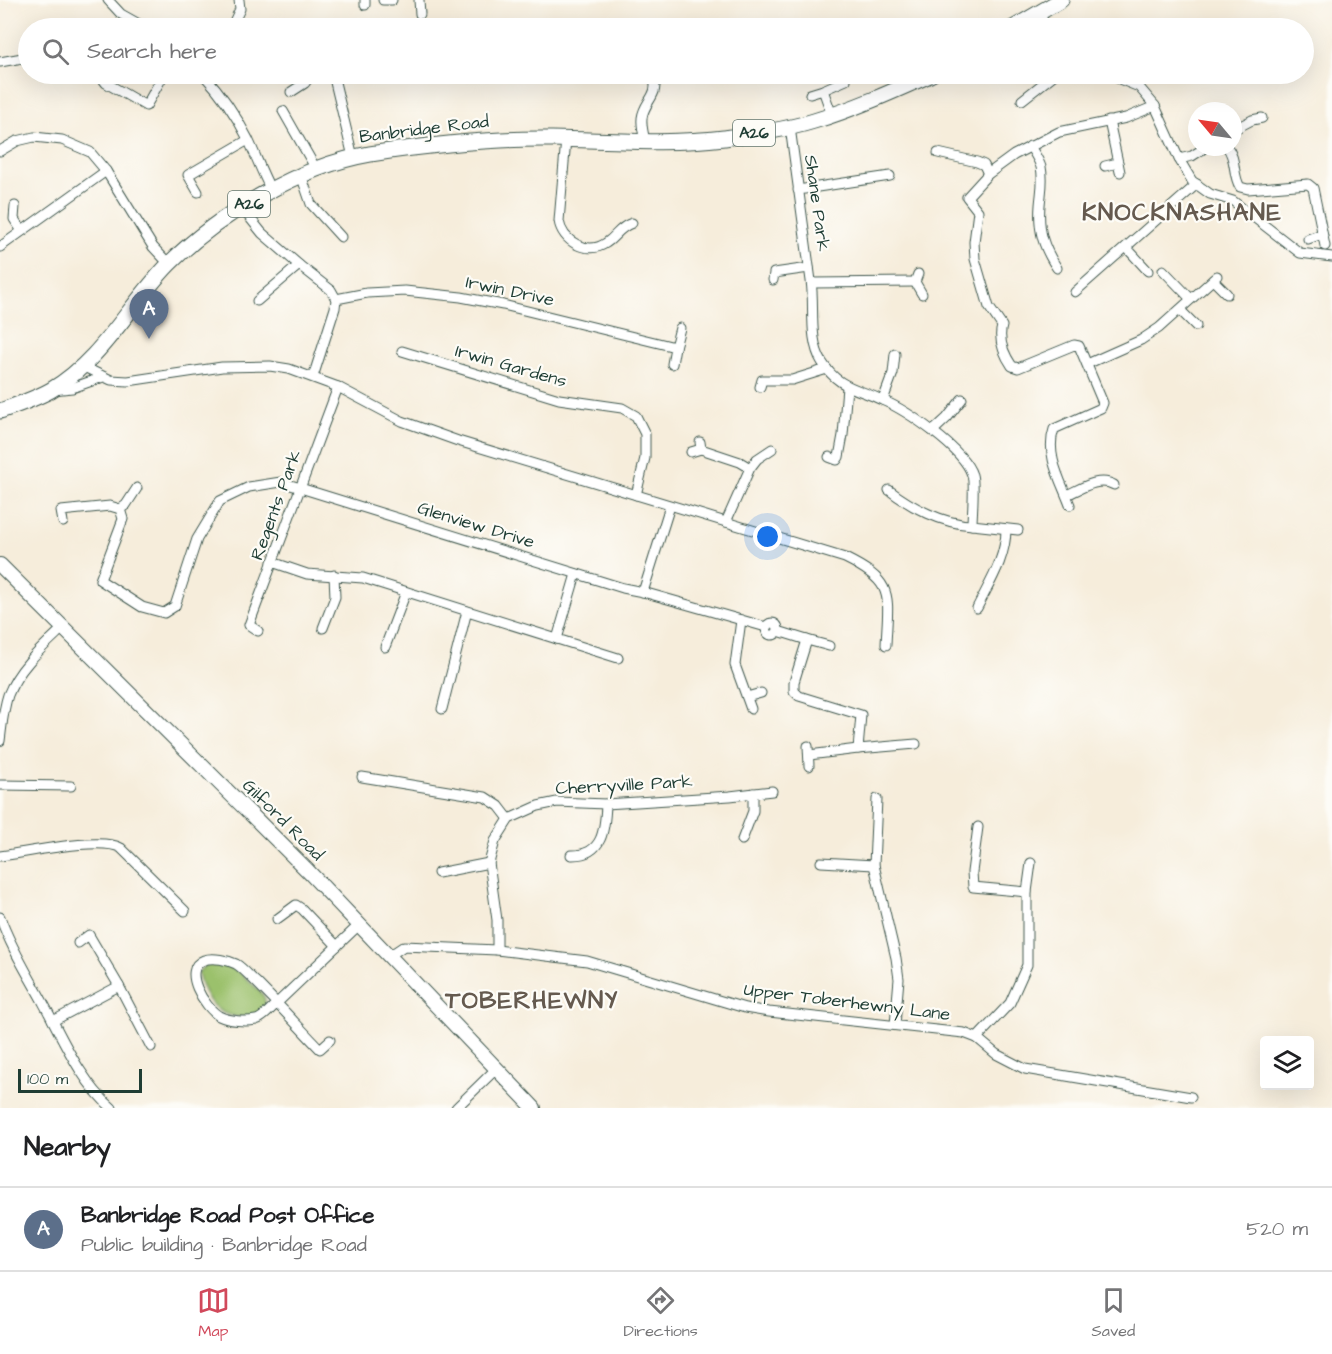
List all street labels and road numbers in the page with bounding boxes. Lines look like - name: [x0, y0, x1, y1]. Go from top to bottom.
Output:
- street label: Banbridge Road: [358, 109, 490, 150]
- road number: A26: [733, 120, 775, 146]
- street label: Shane Park: [798, 153, 836, 253]
- road number: A26: [228, 191, 270, 217]
- street label: Irwin Drive: [464, 269, 557, 313]
- street label: Irwin Gardens: [452, 338, 570, 394]
- street label: Regents Park: [244, 446, 308, 564]
- street label: Glenview Drive: [414, 495, 538, 555]
- street label: Cherryville Park: [555, 769, 693, 802]
- street label: Gilford Road: [236, 773, 330, 867]
- street label: Upper Toberhewny Lane: [742, 977, 952, 1028]

